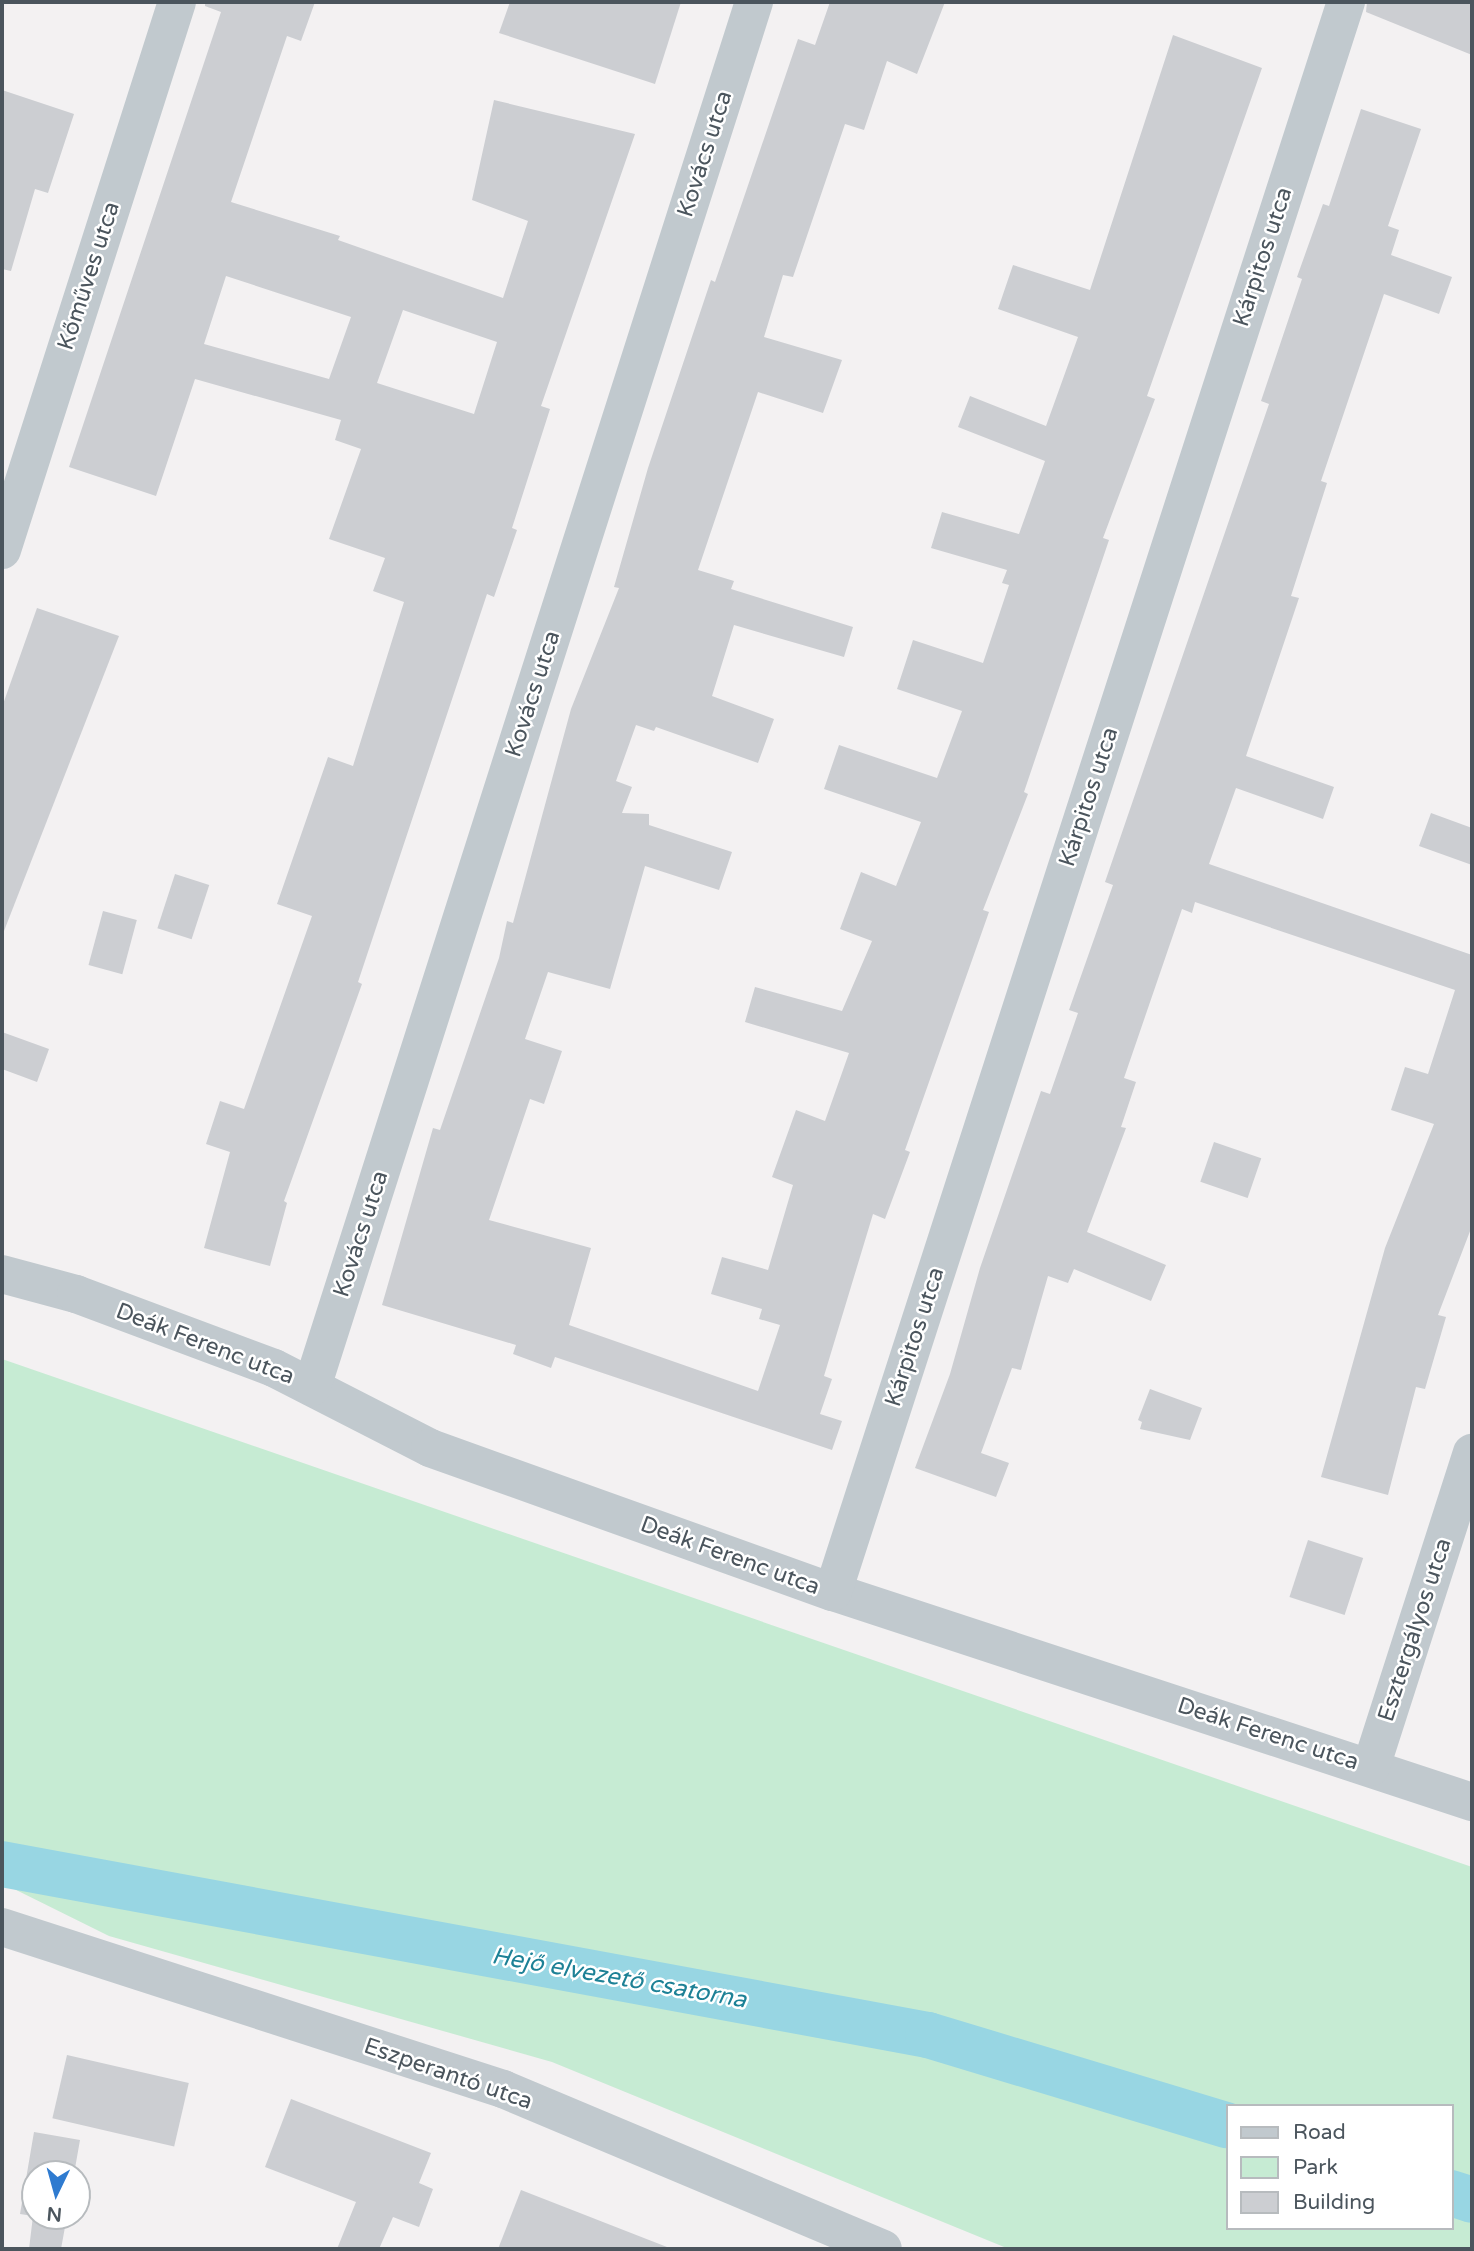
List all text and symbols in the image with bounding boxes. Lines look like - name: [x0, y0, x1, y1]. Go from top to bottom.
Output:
- street label: Kovács utca: [672, 87, 738, 221]
- street label: Kárpitos utca: [1227, 184, 1299, 330]
- street label: Kőműves utca: [52, 198, 126, 354]
- street label: Kovács utca: [500, 627, 566, 761]
- street label: Kárpitos utca: [1053, 724, 1125, 870]
- street label: Kovács utca: [328, 1167, 394, 1301]
- street label: Kárpitos utca: [879, 1264, 951, 1410]
- street label: Deák Ferenc utca: [112, 1297, 298, 1391]
- street label: Deák Ferenc utca: [637, 1511, 823, 1601]
- street label: Esztergályos utca: [1372, 1535, 1458, 1725]
- street label: Deák Ferenc utca: [1174, 1692, 1362, 1776]
- water label: Hejő elvezető csatorna: [490, 1941, 748, 2015]
- street label: Eszperantó utca: [360, 2032, 536, 2116]
- legend: [1226, 2104, 1453, 2230]
- text: Road: [1293, 2120, 1346, 2145]
- text: Park: [1293, 2155, 1338, 2180]
- north arrow: [21, 2160, 91, 2230]
- text: Building: [1293, 2190, 1375, 2215]
- text: N: [46, 2202, 63, 2226]

